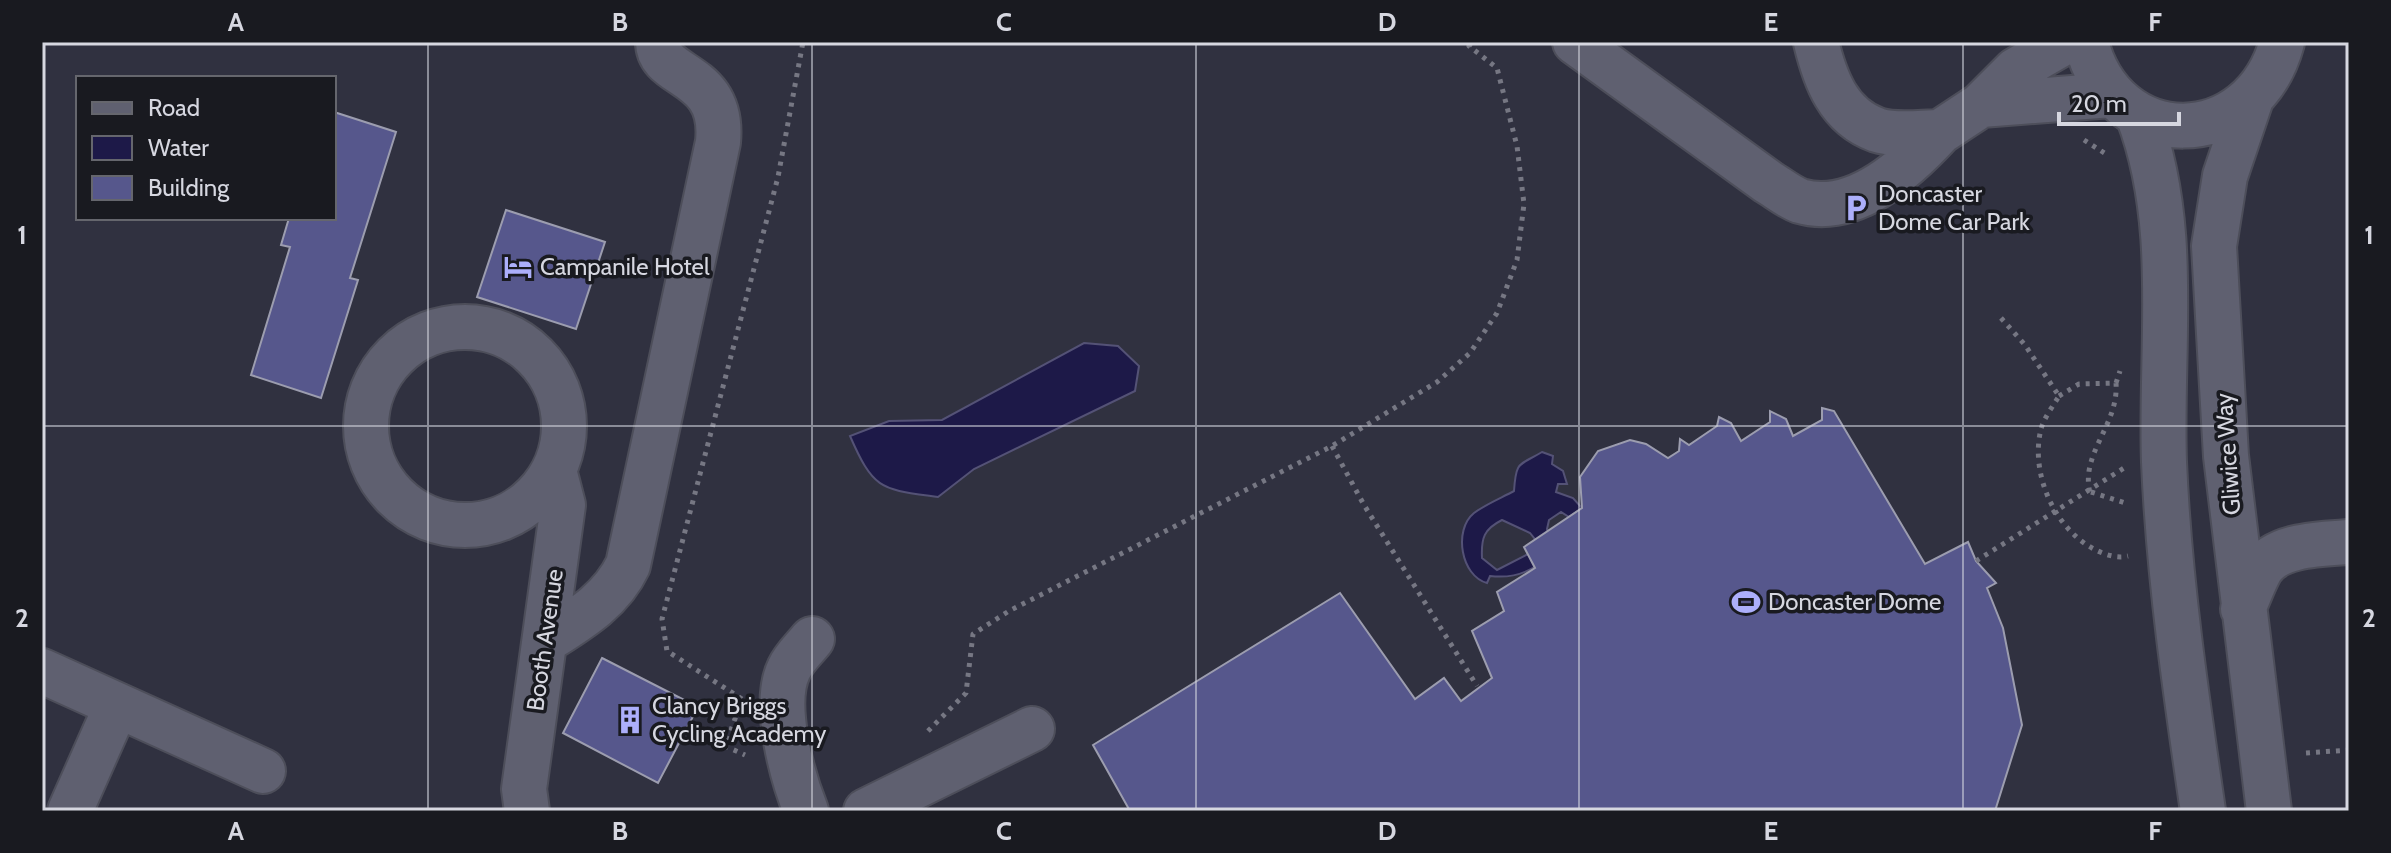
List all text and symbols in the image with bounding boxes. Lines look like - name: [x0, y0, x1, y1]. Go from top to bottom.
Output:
- text: A: [228, 6, 245, 38]
- text: B: [612, 6, 628, 38]
- text: C: [996, 6, 1012, 38]
- text: D: [1378, 6, 1396, 38]
- text: E: [1764, 6, 1778, 38]
- text: F: [2148, 6, 2162, 38]
- legend: [76, 76, 336, 220]
- scale bar: [2059, 76, 2179, 126]
- text: 20 m: [2071, 89, 2127, 118]
- text: Road: [148, 93, 200, 122]
- text: Water: [148, 133, 209, 162]
- text: Building: [148, 173, 230, 202]
- place label: Doncaster Dome Car Park: [1878, 179, 2030, 236]
- parking icon: Doncaster Dome Car Park: [1841, 193, 1871, 223]
- text: 1: [17, 219, 27, 251]
- text: 1: [2364, 219, 2374, 251]
- hotel icon: Campanile Hotel: [503, 252, 533, 282]
- place label: Campanile Hotel: [540, 252, 710, 281]
- street label: Gliwice Way: [2209, 392, 2246, 516]
- street label: Booth Avenue: [520, 567, 569, 713]
- sports icon: Doncaster Dome: [1731, 587, 1761, 617]
- place label: Doncaster Dome: [1768, 587, 1941, 616]
- text: 2: [15, 602, 29, 634]
- text: 2: [2362, 602, 2376, 634]
- place label: Clancy Briggs Cycling Academy: [652, 691, 826, 748]
- building icon: Clancy Briggs Cycling Academy: [615, 705, 645, 735]
- text: A: [228, 815, 245, 847]
- text: B: [612, 815, 628, 847]
- text: C: [996, 815, 1012, 847]
- text: D: [1378, 815, 1396, 847]
- text: E: [1764, 815, 1778, 847]
- text: F: [2148, 815, 2162, 847]

